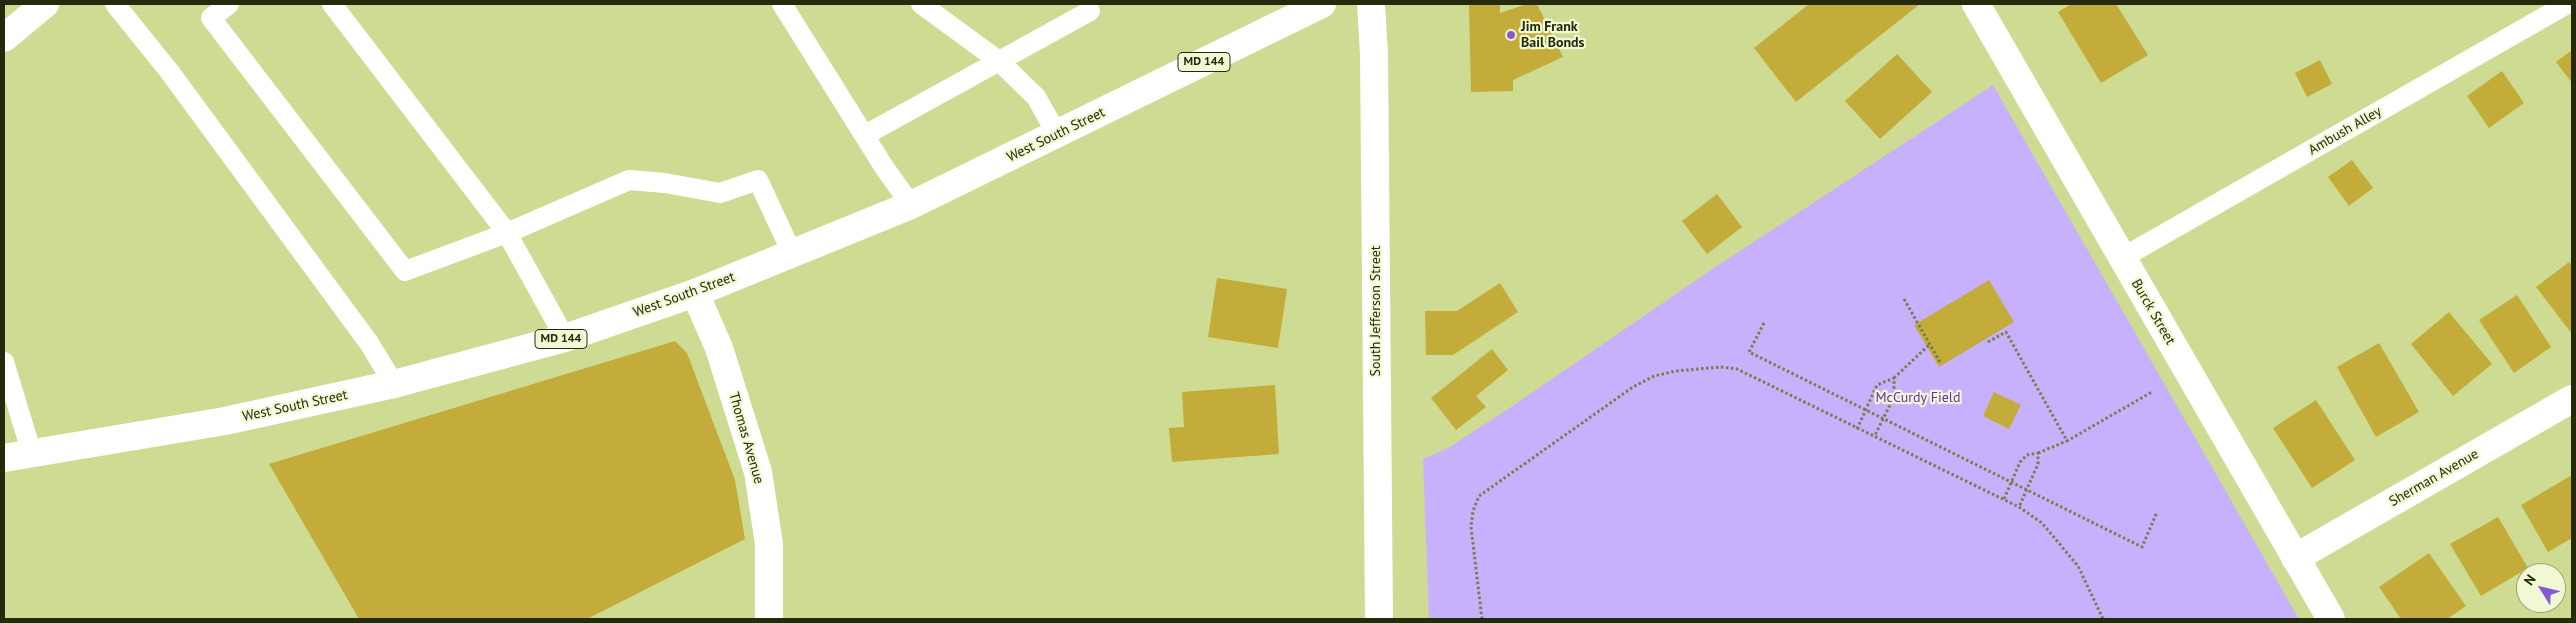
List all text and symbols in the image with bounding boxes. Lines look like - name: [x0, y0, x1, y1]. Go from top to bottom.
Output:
- place label: Jim Frank Bail Bonds: [1521, 19, 1585, 52]
- marker: Jim Frank Bail Bonds: [1505, 29, 1517, 41]
- road number: MD 144: [1178, 52, 1230, 72]
- street label: Ambush Alley: [2305, 103, 2385, 159]
- street label: West South Street: [1004, 104, 1108, 166]
- street label: South Jefferson Street: [1368, 245, 1384, 377]
- street label: West South Street: [631, 269, 737, 321]
- street label: Burck Street: [2127, 276, 2179, 348]
- road number: MD 144: [535, 329, 587, 348]
- street label: West South Street: [241, 387, 349, 425]
- street label: Thomas Avenue: [725, 390, 767, 486]
- park label: McCurdy Field: [1876, 390, 1960, 406]
- street label: Sherman Avenue: [2386, 446, 2482, 510]
- north arrow: [2516, 563, 2566, 613]
- text: N: [2520, 571, 2540, 589]

